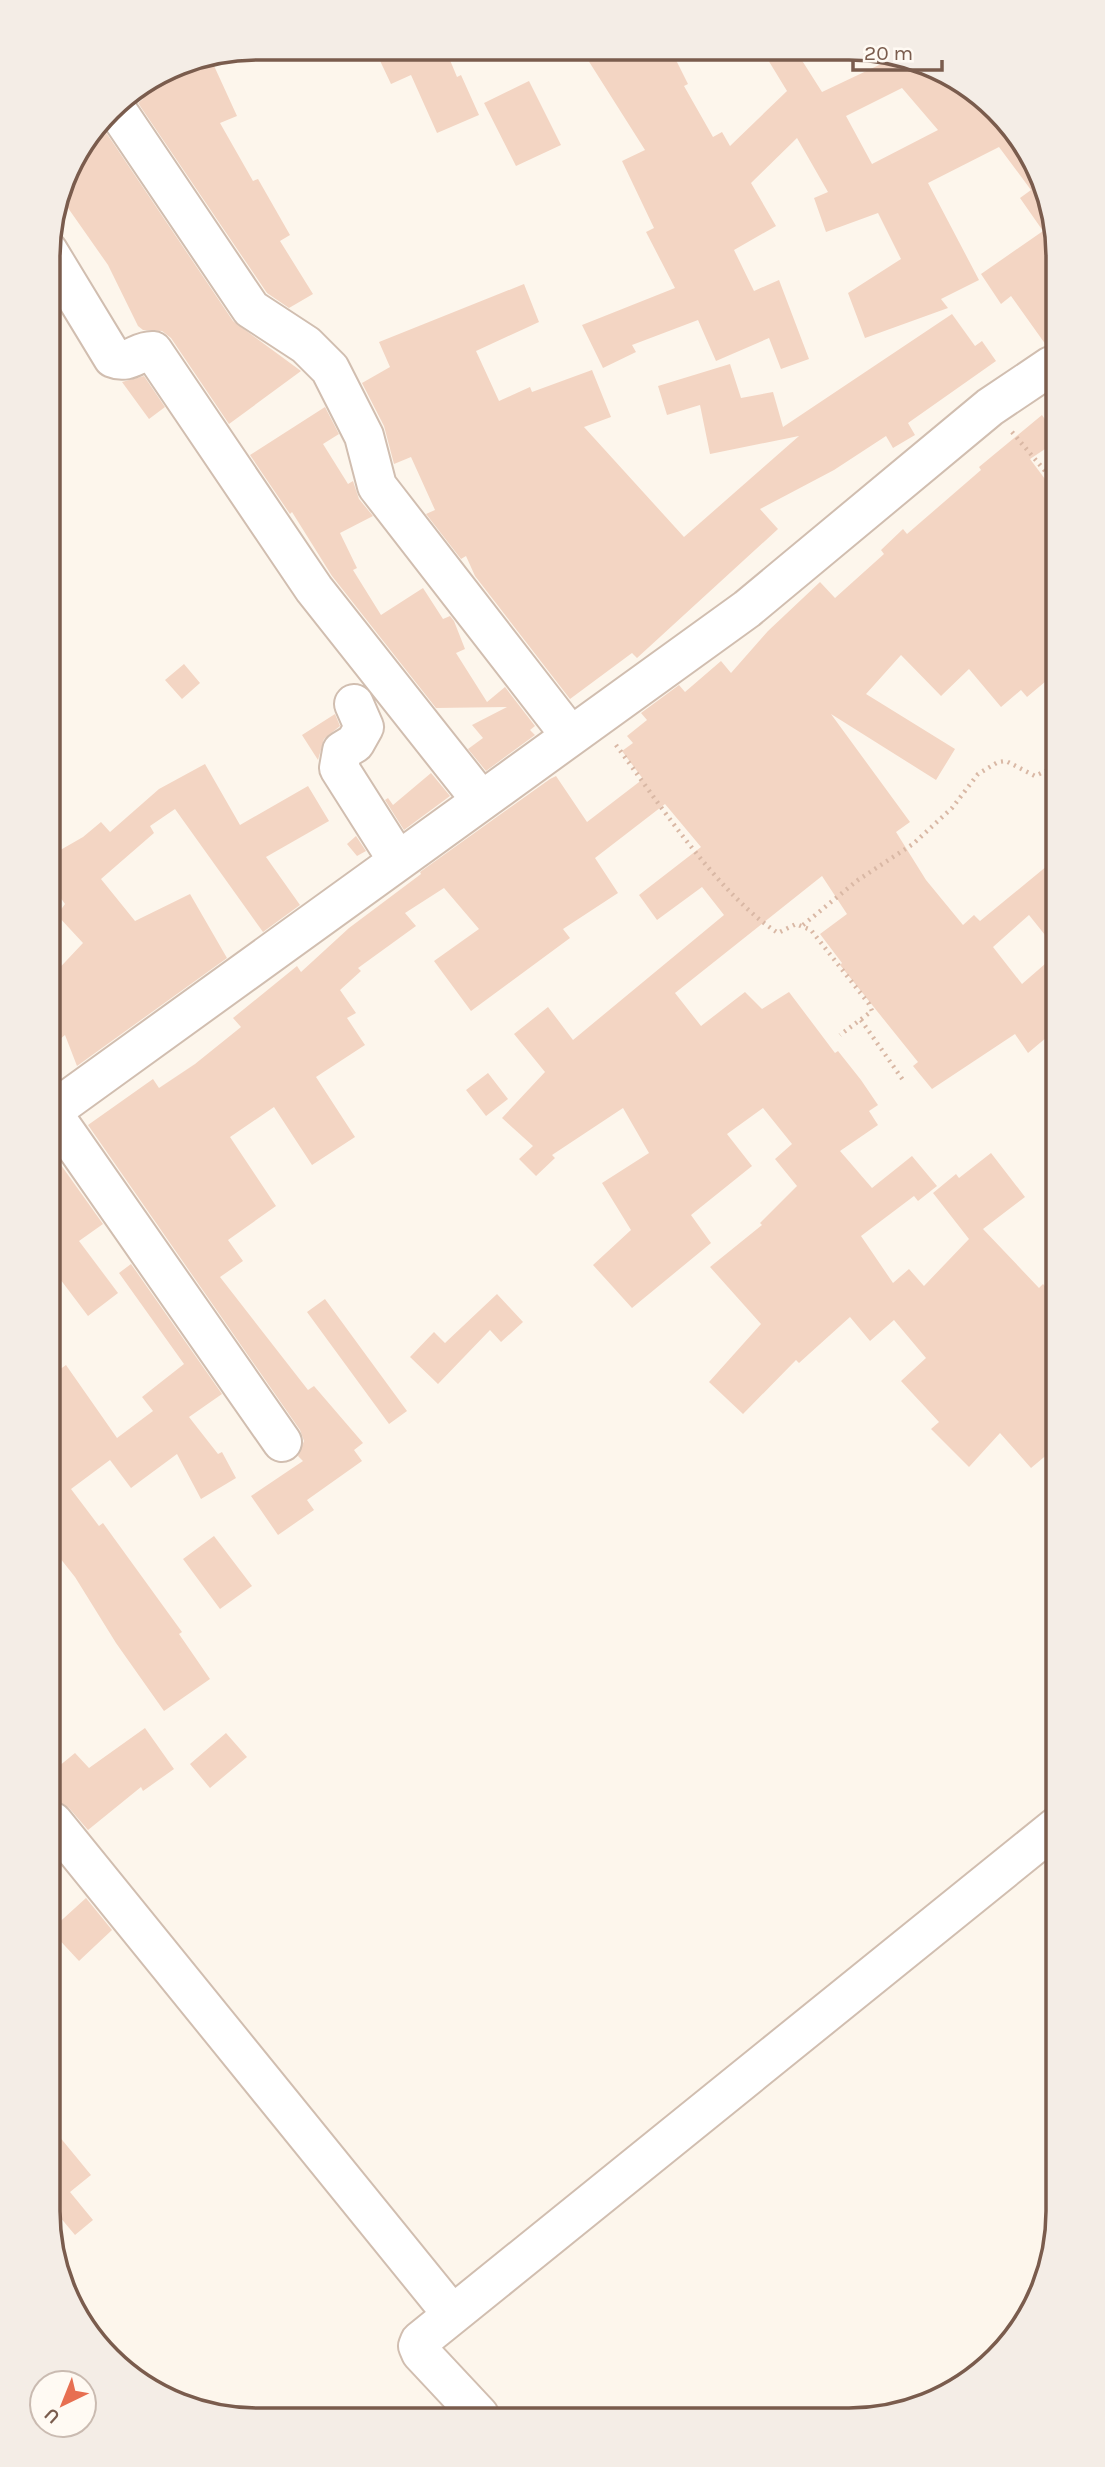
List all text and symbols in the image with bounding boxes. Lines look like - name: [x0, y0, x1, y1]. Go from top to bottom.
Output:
- scale bar: [853, 28, 942, 72]
- text: 20 m: [864, 41, 913, 65]
- north arrow: [28, 2369, 98, 2439]
- text: U: [40, 2403, 64, 2428]

